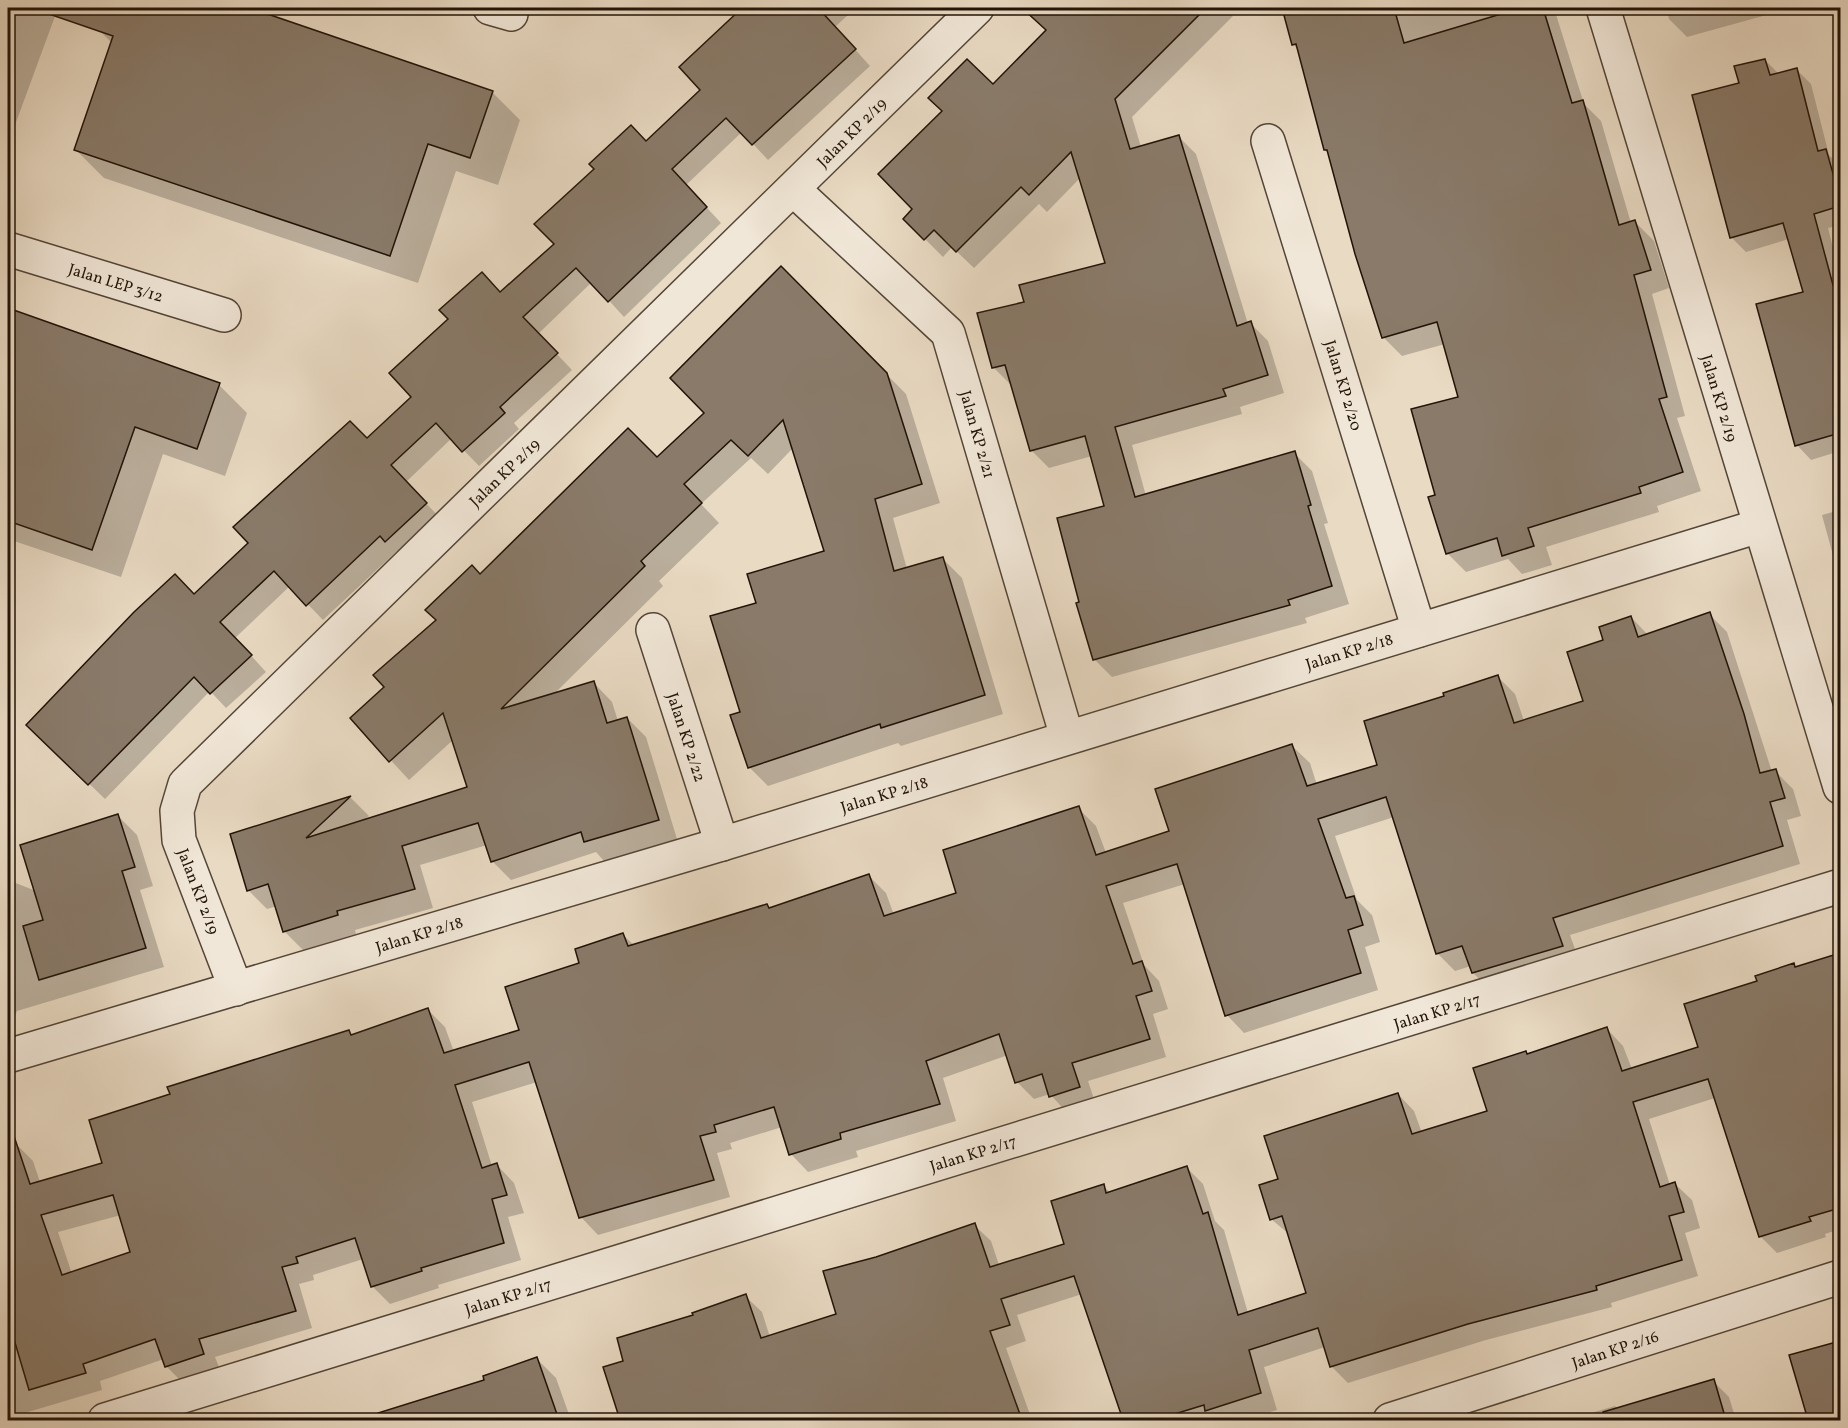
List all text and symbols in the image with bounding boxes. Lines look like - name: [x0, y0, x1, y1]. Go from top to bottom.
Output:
- street label: Jalan KP 2/19: [813, 94, 892, 173]
- street label: Jalan LEP 3/12: [65, 259, 166, 309]
- street label: Jalan KP 2/20: [1318, 338, 1366, 434]
- street label: Jalan KP 2/19: [1694, 352, 1742, 445]
- street label: Jalan KP 2/21: [953, 388, 999, 481]
- street label: Jalan KP 2/19: [465, 434, 546, 513]
- street label: Jalan KP 2/18: [1303, 629, 1396, 677]
- street label: Jalan KP 2/22: [660, 690, 710, 785]
- street label: Jalan KP 2/18: [838, 772, 931, 820]
- street label: Jalan KP 2/19: [171, 846, 224, 938]
- street label: Jalan KP 2/18: [373, 912, 466, 960]
- street label: Jalan KP 2/17: [1391, 989, 1484, 1037]
- street label: Jalan KP 2/17: [927, 1131, 1020, 1179]
- street label: Jalan KP 2/17: [462, 1274, 555, 1322]
- street label: Jalan KP 2/16: [1569, 1326, 1662, 1375]

